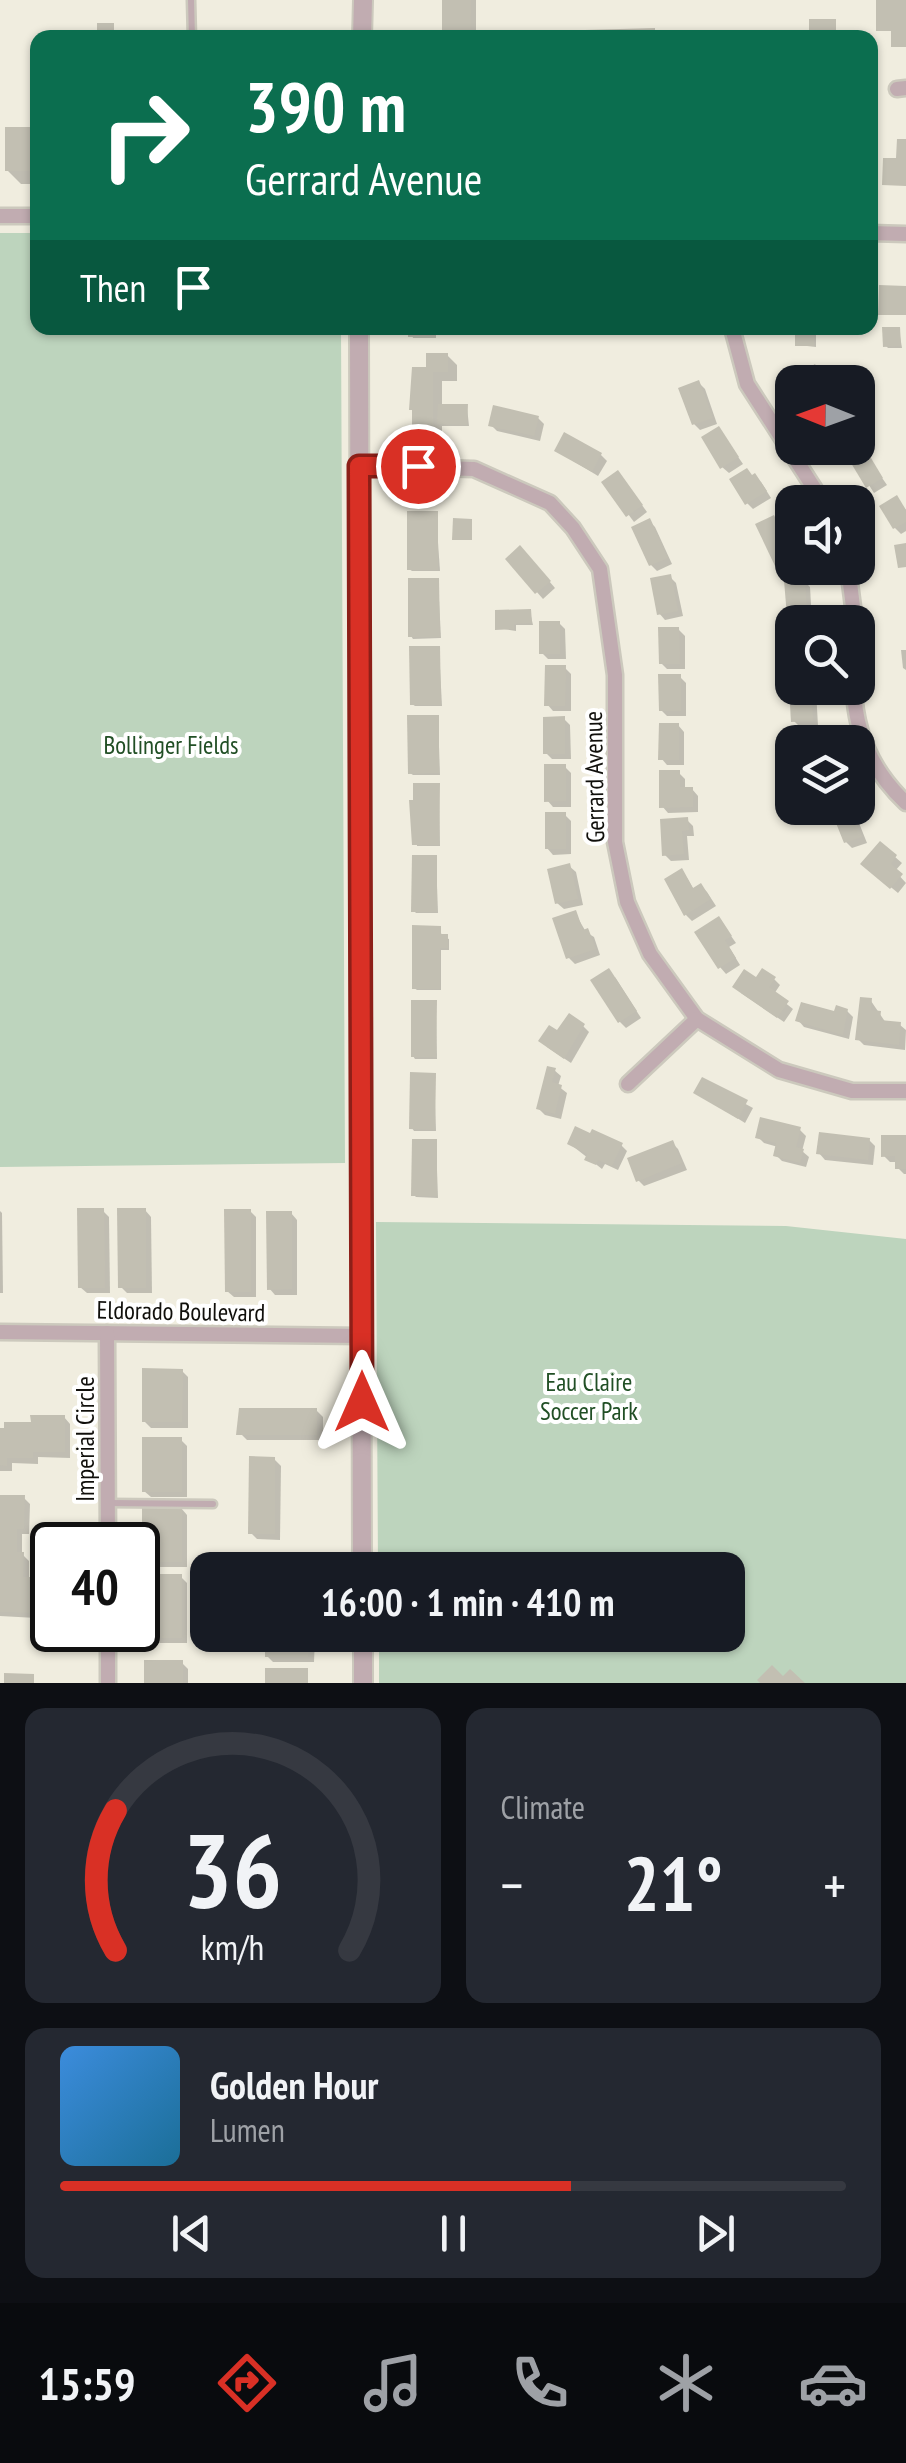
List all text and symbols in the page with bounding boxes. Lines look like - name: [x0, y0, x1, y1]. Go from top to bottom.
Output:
- text: 390 m: [245, 61, 406, 151]
- icon: right: [80, 70, 210, 200]
- text: Gerrard Avenue: [245, 149, 482, 207]
- icon: arrive: [166, 260, 221, 315]
- text: Then: [80, 263, 146, 312]
- north arrow: [775, 365, 875, 465]
- map controls: [775, 365, 875, 825]
- pin: [376, 424, 461, 509]
- icon: arrive: [391, 439, 446, 494]
- button: sound: [775, 485, 875, 585]
- button: search: [775, 605, 875, 705]
- street label: Gerrard Avenue: [577, 711, 611, 843]
- button: layers: [775, 725, 875, 825]
- park label: Bollinger Fields: [103, 729, 239, 761]
- street label: Eldorado Boulevard: [96, 1294, 266, 1328]
- position arrow: [310, 1350, 414, 1454]
- park label: Eau Claire Soccer Park: [540, 1366, 638, 1427]
- street label: Imperial Circle: [69, 1376, 101, 1502]
- speed limit sign: 40: [30, 1522, 160, 1652]
- text: 16:00 · 1 min · 410 m: [321, 1577, 614, 1626]
- text: Climate: [501, 1786, 585, 1828]
- text: 36: [183, 1802, 282, 1937]
- text: 21°: [624, 1835, 723, 1932]
- text: −: [501, 1849, 523, 1920]
- text: +: [823, 1849, 846, 1920]
- text: km/h: [201, 1924, 264, 1970]
- text: Golden Hour: [210, 2060, 379, 2109]
- text: Lumen: [210, 2109, 285, 2151]
- icon: previous: [164, 2206, 219, 2261]
- icon: pause: [426, 2206, 481, 2261]
- icon: next: [688, 2206, 743, 2261]
- icon: directions: [212, 2348, 282, 2418]
- icon: music: [358, 2348, 428, 2418]
- icon: phone: [505, 2348, 575, 2418]
- icon: climate: [651, 2348, 721, 2418]
- icon: car: [798, 2348, 868, 2418]
- text: 15:59: [38, 2354, 136, 2412]

